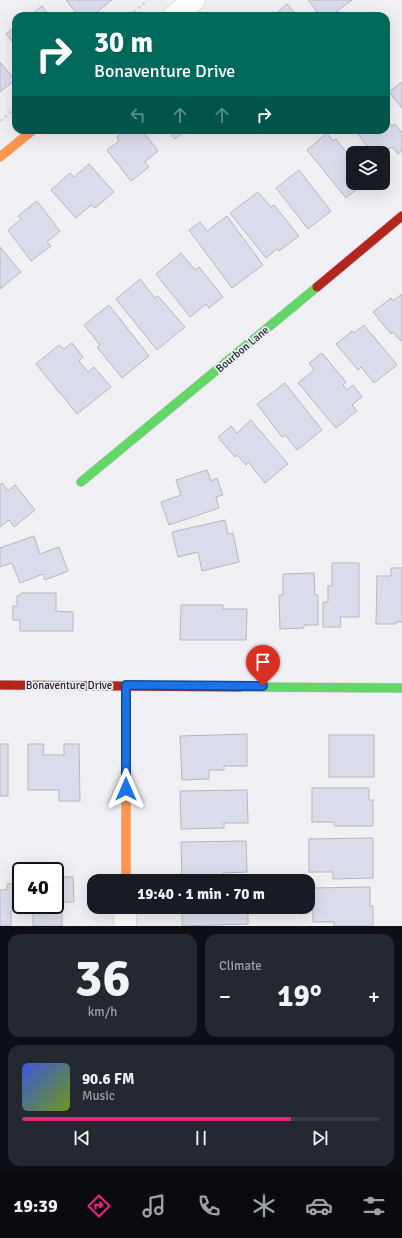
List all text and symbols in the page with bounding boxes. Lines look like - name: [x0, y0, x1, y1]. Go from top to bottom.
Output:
- text: 30 m: [94, 26, 153, 60]
- icon: right: [28, 28, 80, 80]
- text: Bonaventure Drive: [94, 60, 235, 82]
- icon: left: [127, 104, 149, 126]
- icon: ahead: [169, 104, 191, 126]
- icon: ahead: [211, 104, 233, 126]
- icon: right: [253, 104, 275, 126]
- map controls: [346, 146, 390, 190]
- button: layers: [346, 146, 390, 190]
- street label: Bourbon Lane: [213, 323, 271, 375]
- pin: [246, 645, 280, 686]
- icon: arrive: [252, 651, 274, 673]
- street label: Bonaventure Drive: [26, 679, 112, 692]
- position arrow: [105, 768, 147, 810]
- speed limit sign: 40: [12, 862, 64, 914]
- text: 19:40 · 1 min · 70 m: [137, 885, 265, 903]
- text: 36: [74, 946, 131, 1010]
- text: Climate: [219, 958, 262, 974]
- text: 19°: [277, 978, 322, 1015]
- text: −: [219, 983, 231, 1010]
- text: +: [368, 983, 380, 1010]
- text: km/h: [88, 1004, 117, 1020]
- text: 90.6 FM: [82, 1070, 134, 1088]
- text: Music: [82, 1088, 115, 1104]
- icon: previous: [71, 1127, 93, 1149]
- icon: pause: [190, 1127, 212, 1149]
- icon: next: [309, 1127, 331, 1149]
- icon: directions: [85, 1192, 113, 1220]
- icon: music: [140, 1192, 168, 1220]
- icon: phone: [195, 1192, 223, 1220]
- icon: climate: [250, 1192, 278, 1220]
- icon: car: [305, 1192, 333, 1220]
- icon: filters: [360, 1192, 388, 1220]
- text: 19:39: [14, 1195, 58, 1217]

